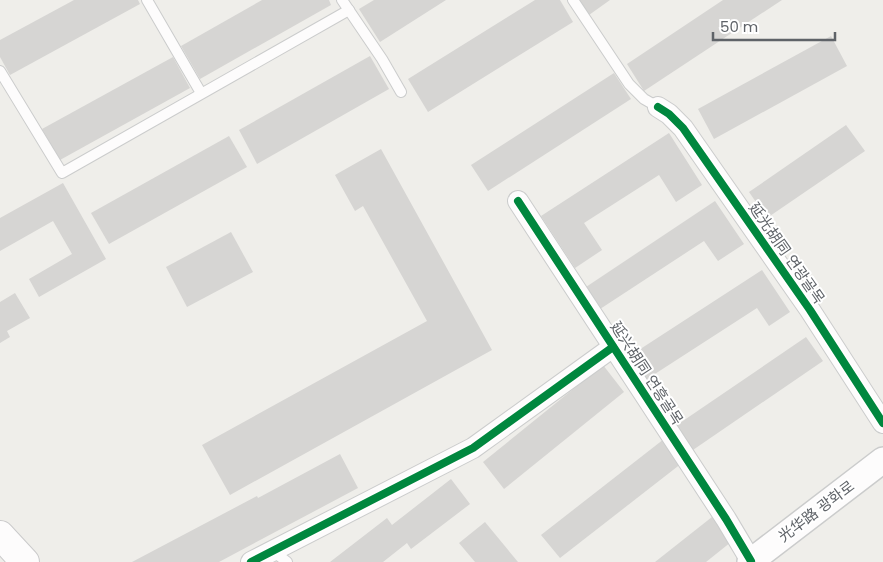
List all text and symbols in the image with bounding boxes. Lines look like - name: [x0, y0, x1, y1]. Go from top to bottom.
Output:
- scale bar: [713, 10, 836, 42]
- text: 50 m: [720, 16, 758, 37]
- street label: 延光胡同 연광골목: [744, 198, 830, 308]
- street label: 延兴胡同 연흥골목: [606, 317, 688, 429]
- street label: 光华路 광화로: [774, 475, 858, 547]

